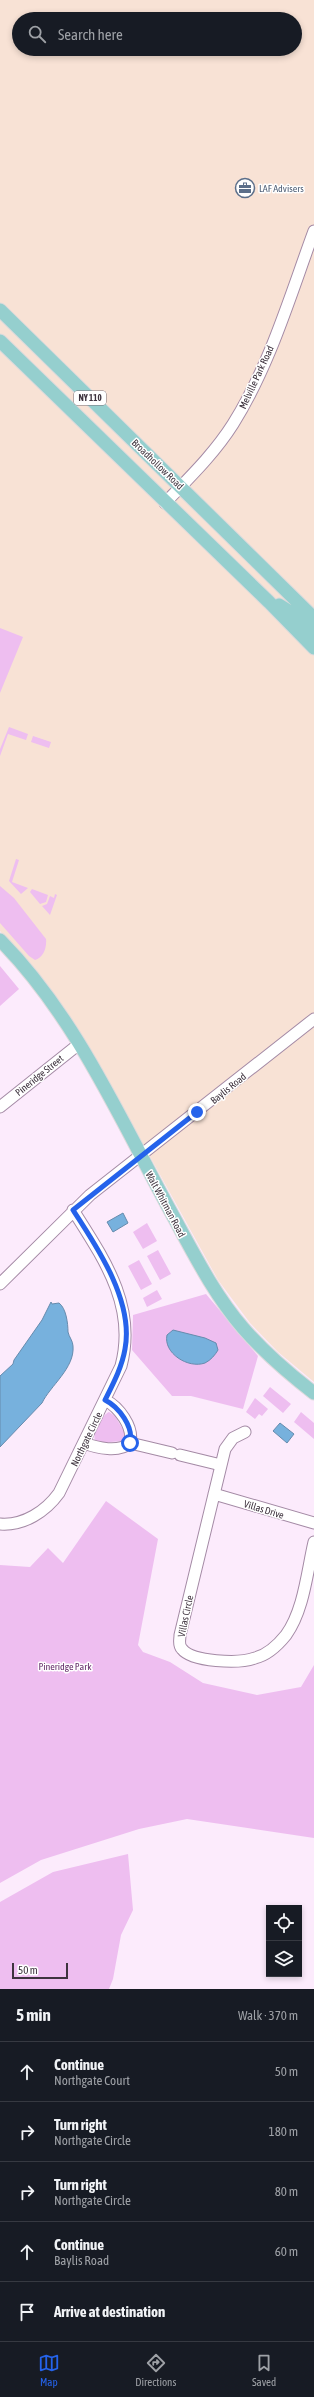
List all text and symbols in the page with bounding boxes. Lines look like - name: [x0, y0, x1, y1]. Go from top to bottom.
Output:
- search box: [12, 12, 302, 56]
- icon: search: [26, 23, 48, 45]
- text: Search here: [58, 26, 123, 43]
- office icon: LAF Advisers: [234, 177, 256, 199]
- place label: LAF Advisers: [259, 183, 304, 194]
- street label: Melville Park Road: [237, 344, 276, 411]
- road number: NY 110: [74, 391, 106, 405]
- street label: Broadhollow Road: [130, 437, 186, 492]
- street label: Pineridge Street: [13, 1053, 66, 1098]
- street label: Baylis Road: [208, 1071, 248, 1106]
- route end: [188, 1103, 206, 1121]
- street label: Walt Whitman Road: [144, 1169, 188, 1239]
- street label: Northgate Circle: [69, 1410, 105, 1468]
- route start: [121, 1434, 139, 1452]
- street label: Villas Drive: [242, 1498, 286, 1521]
- street label: Villas Circle: [176, 1594, 195, 1638]
- park label: Pineridge Park: [38, 1661, 92, 1672]
- map controls: [266, 1905, 302, 1977]
- button: locate: [266, 1905, 302, 1941]
- button: layers: [266, 1941, 302, 1977]
- scale bar: [12, 1961, 68, 1980]
- text: 50 m: [18, 1964, 38, 1976]
- text: 5 min: [16, 2005, 51, 2025]
- text: Walk · 370 m: [238, 2008, 298, 2023]
- text: Continue: [54, 2056, 104, 2073]
- icon: ahead: [16, 2061, 38, 2083]
- text: 50 m: [275, 2064, 298, 2079]
- text: Northgate Court: [54, 2073, 130, 2088]
- text: Turn right: [54, 2116, 107, 2133]
- icon: right: [16, 2121, 38, 2143]
- text: 180 m: [269, 2124, 298, 2139]
- text: Northgate Circle: [54, 2133, 131, 2148]
- text: Turn right: [54, 2176, 107, 2193]
- icon: right: [16, 2181, 38, 2203]
- text: 80 m: [275, 2184, 298, 2199]
- text: Northgate Circle: [54, 2193, 131, 2208]
- text: Continue: [54, 2236, 104, 2253]
- icon: ahead: [16, 2241, 38, 2263]
- text: 60 m: [275, 2244, 298, 2259]
- text: Baylis Road: [54, 2253, 109, 2268]
- icon: arrive: [16, 2301, 38, 2323]
- text: Arrive at destination: [54, 2303, 165, 2320]
- tab: Map: [38, 2352, 60, 2388]
- tab: Directions: [135, 2352, 176, 2388]
- tab: Saved: [252, 2352, 276, 2388]

